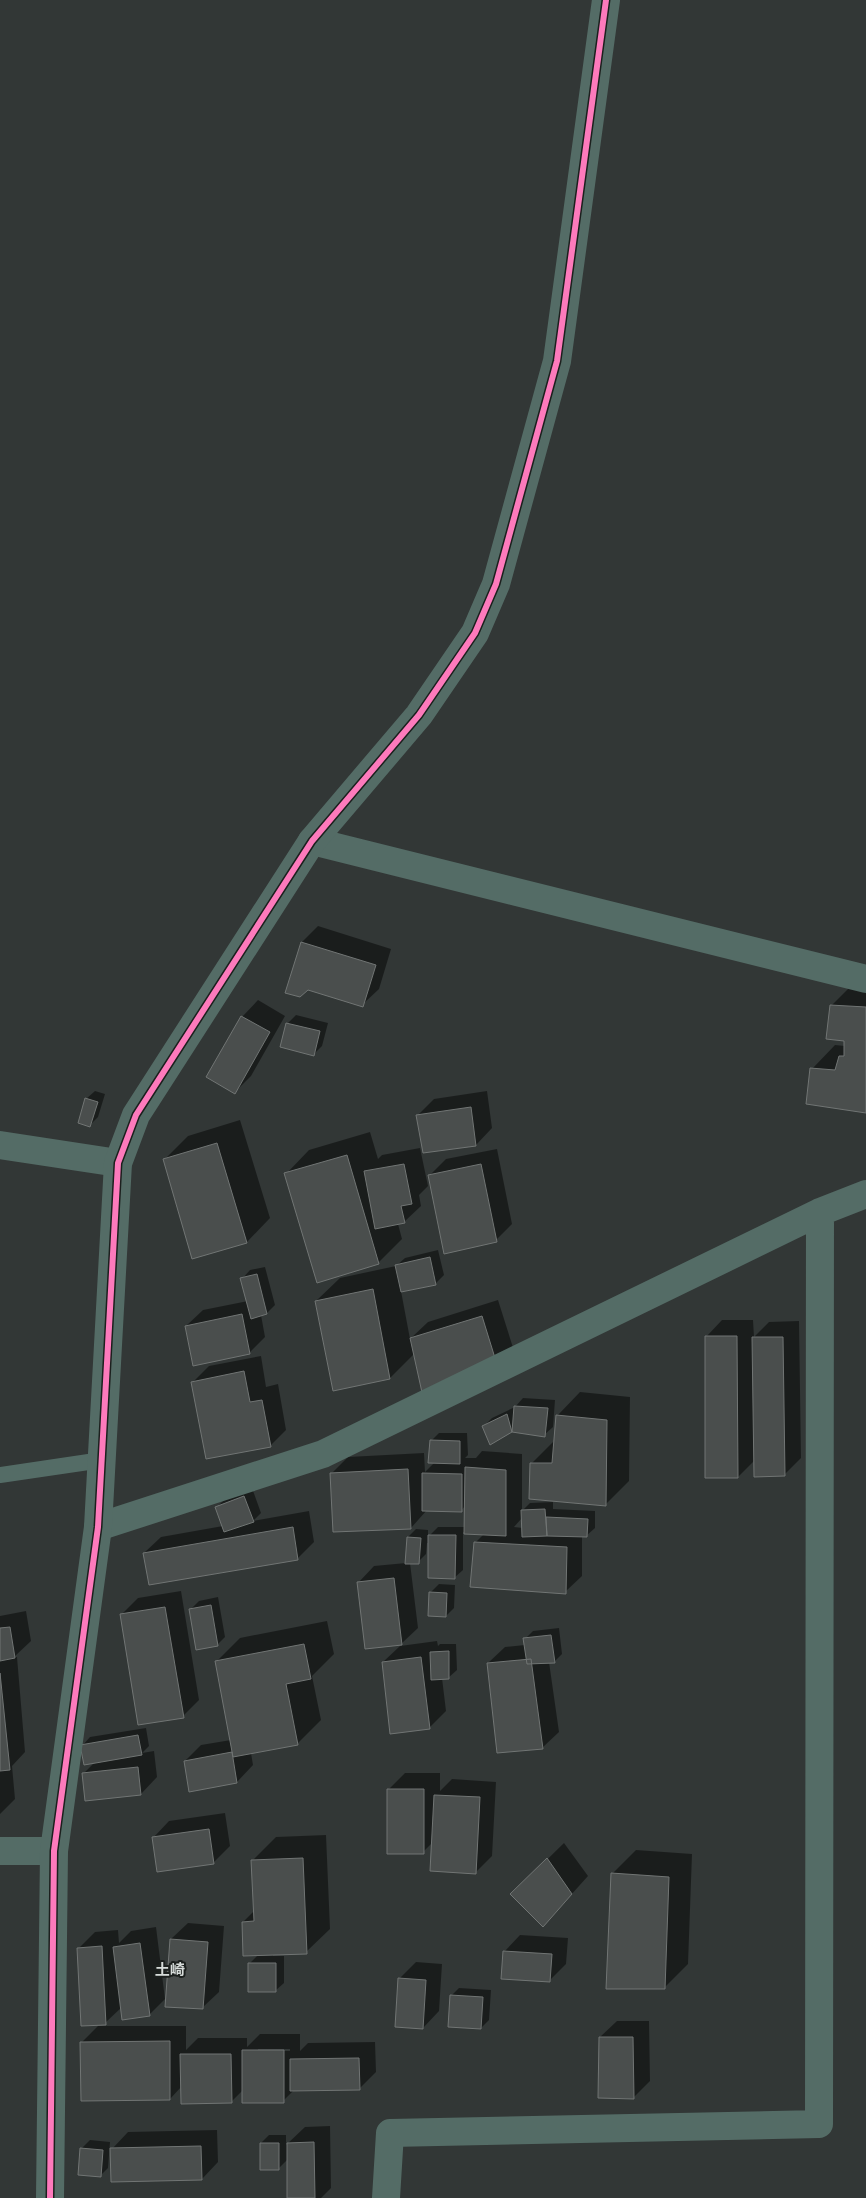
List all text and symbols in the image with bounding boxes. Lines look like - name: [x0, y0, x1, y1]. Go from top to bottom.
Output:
- district label: 土崎: [155, 1961, 185, 1978]

